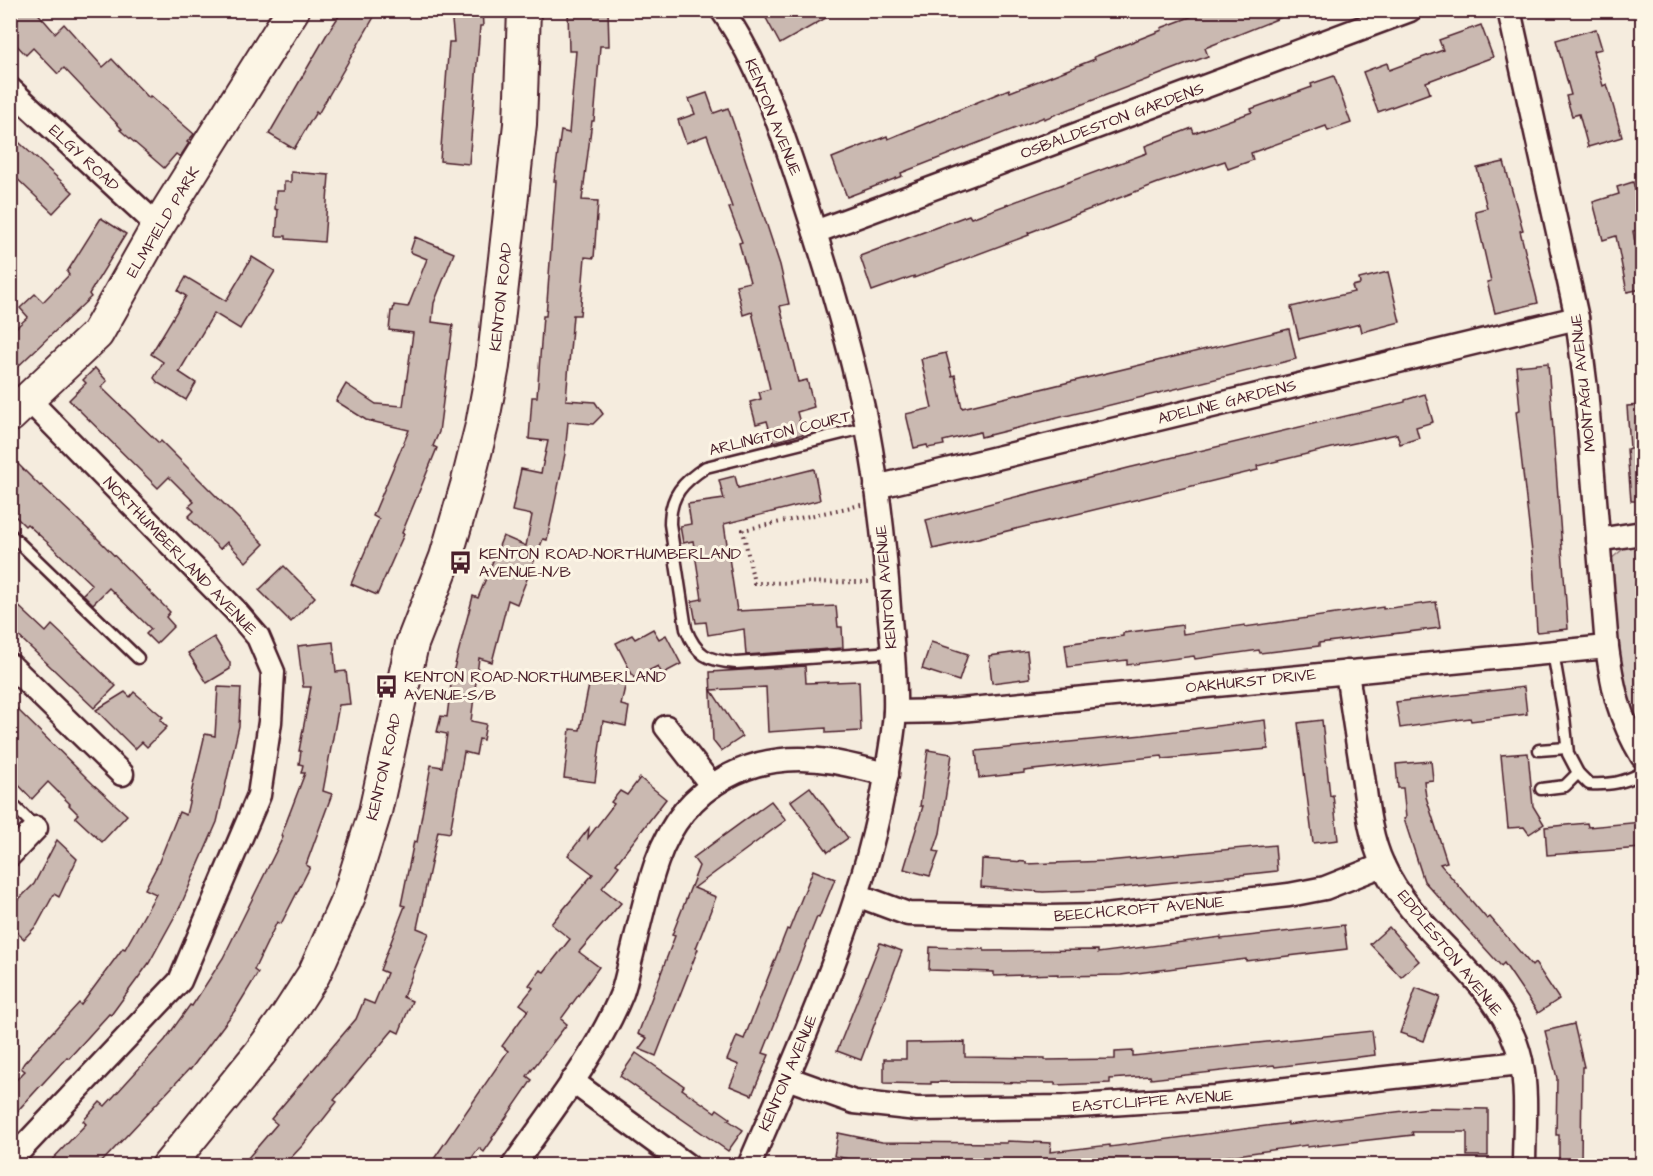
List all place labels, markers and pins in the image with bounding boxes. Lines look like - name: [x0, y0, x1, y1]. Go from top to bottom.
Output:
- place label: KENTON ROAD-NORTHUMBERLAND AVENUE-N/B: [479, 543, 741, 583]
- bus stop icon: KENTON ROAD-NORTHUMBERLAND AVENUE-N/B: [448, 550, 474, 576]
- place label: KENTON ROAD-NORTHUMBERLAND AVENUE-S/B: [404, 666, 666, 706]
- bus stop icon: KENTON ROAD-NORTHUMBERLAND AVENUE-S/B: [373, 673, 399, 699]

